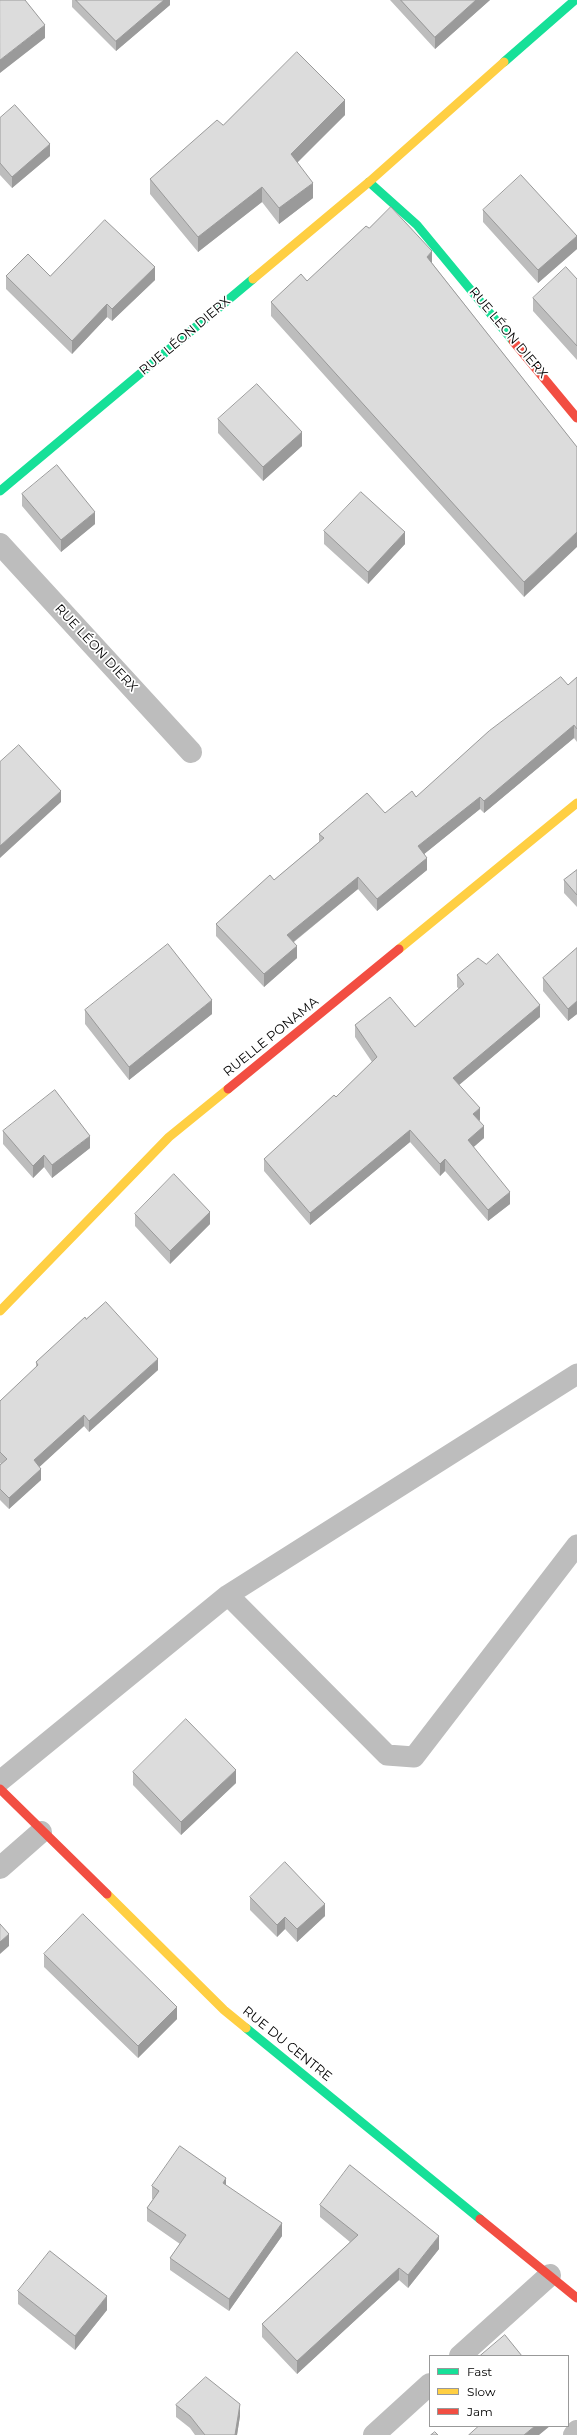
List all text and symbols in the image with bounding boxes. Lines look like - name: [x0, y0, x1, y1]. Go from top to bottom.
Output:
- street label: RUE LÉON DIERX: [465, 284, 551, 382]
- street label: RUE LÉON DIERX: [136, 293, 234, 379]
- street label: RUE LÉON DIERX: [51, 601, 141, 695]
- street label: RUELLE PONAMA: [220, 994, 322, 1080]
- street label: RUE DU CENTRE: [239, 2003, 335, 2085]
- legend: [429, 2355, 569, 2427]
- text: Fast: [467, 2364, 492, 2379]
- text: Slow: [467, 2384, 496, 2399]
- text: Jam: [467, 2404, 493, 2419]

